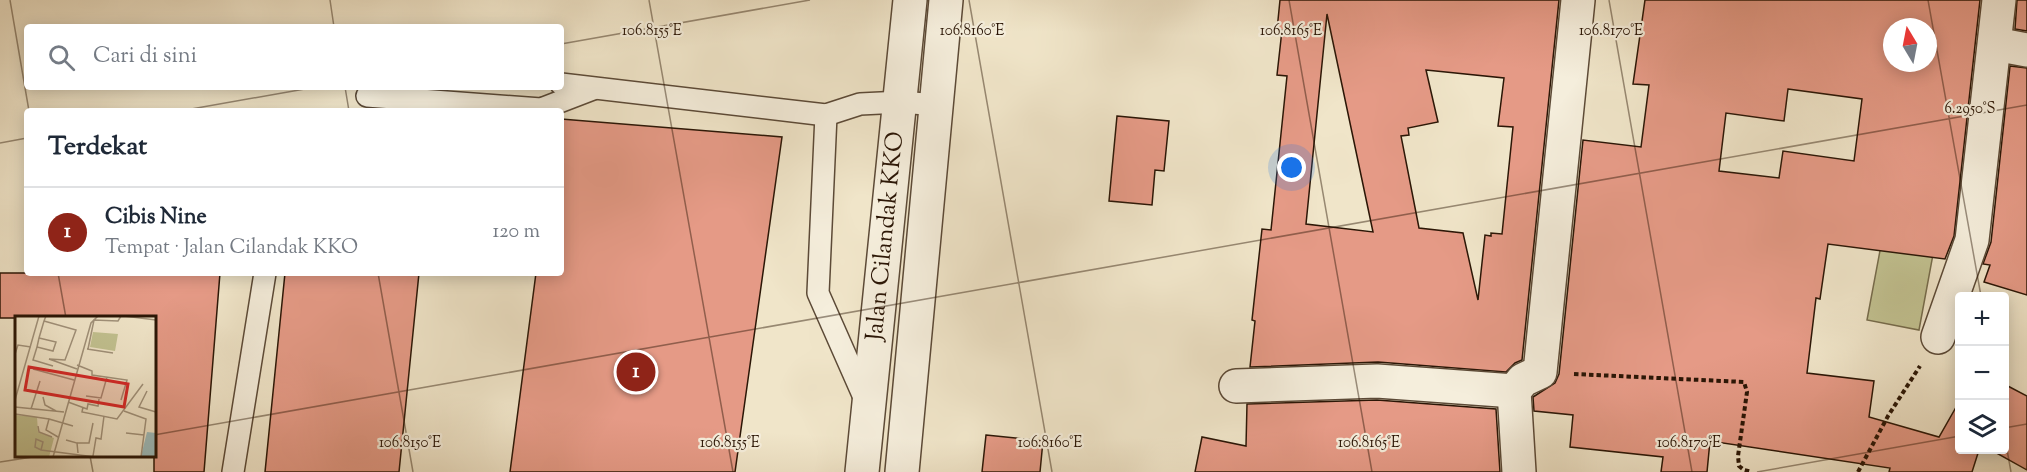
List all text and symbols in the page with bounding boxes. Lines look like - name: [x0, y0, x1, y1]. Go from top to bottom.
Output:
- north arrow: [1883, 18, 1937, 72]
- text: 106.8155°E: [622, 21, 682, 42]
- text: 106.8160°E: [940, 21, 1004, 42]
- text: 106.8165°E: [1260, 21, 1322, 42]
- text: 106.8170°E: [1579, 21, 1643, 42]
- search box: [24, 24, 564, 90]
- icon: search: [45, 41, 78, 74]
- text: Cari di sini: [93, 41, 197, 73]
- text: 6.2950°S: [1944, 99, 1996, 120]
- text: Terdekat: [48, 129, 147, 166]
- street label: Jalan Cilandak KKO: [858, 130, 914, 344]
- your location: [1277, 153, 1306, 182]
- text: Cibis Nine: [105, 202, 207, 234]
- text: 1: [64, 218, 71, 247]
- text: 120 m: [492, 218, 540, 247]
- text: Tempat · Jalan Cilandak KKO: [105, 234, 358, 263]
- map controls: [1955, 292, 2009, 454]
- button: +: [1955, 292, 2009, 346]
- inset map: [15, 316, 156, 457]
- button: −: [1955, 346, 2009, 400]
- pin: 1: [616, 350, 656, 394]
- button: layers: [1955, 400, 2009, 454]
- text: 106.8150°E: [379, 433, 441, 454]
- text: 106.8155°E: [700, 433, 760, 454]
- text: 106.8160°E: [1018, 433, 1082, 454]
- text: 106.8165°E: [1338, 433, 1400, 454]
- text: 106.8170°E: [1657, 433, 1721, 454]

